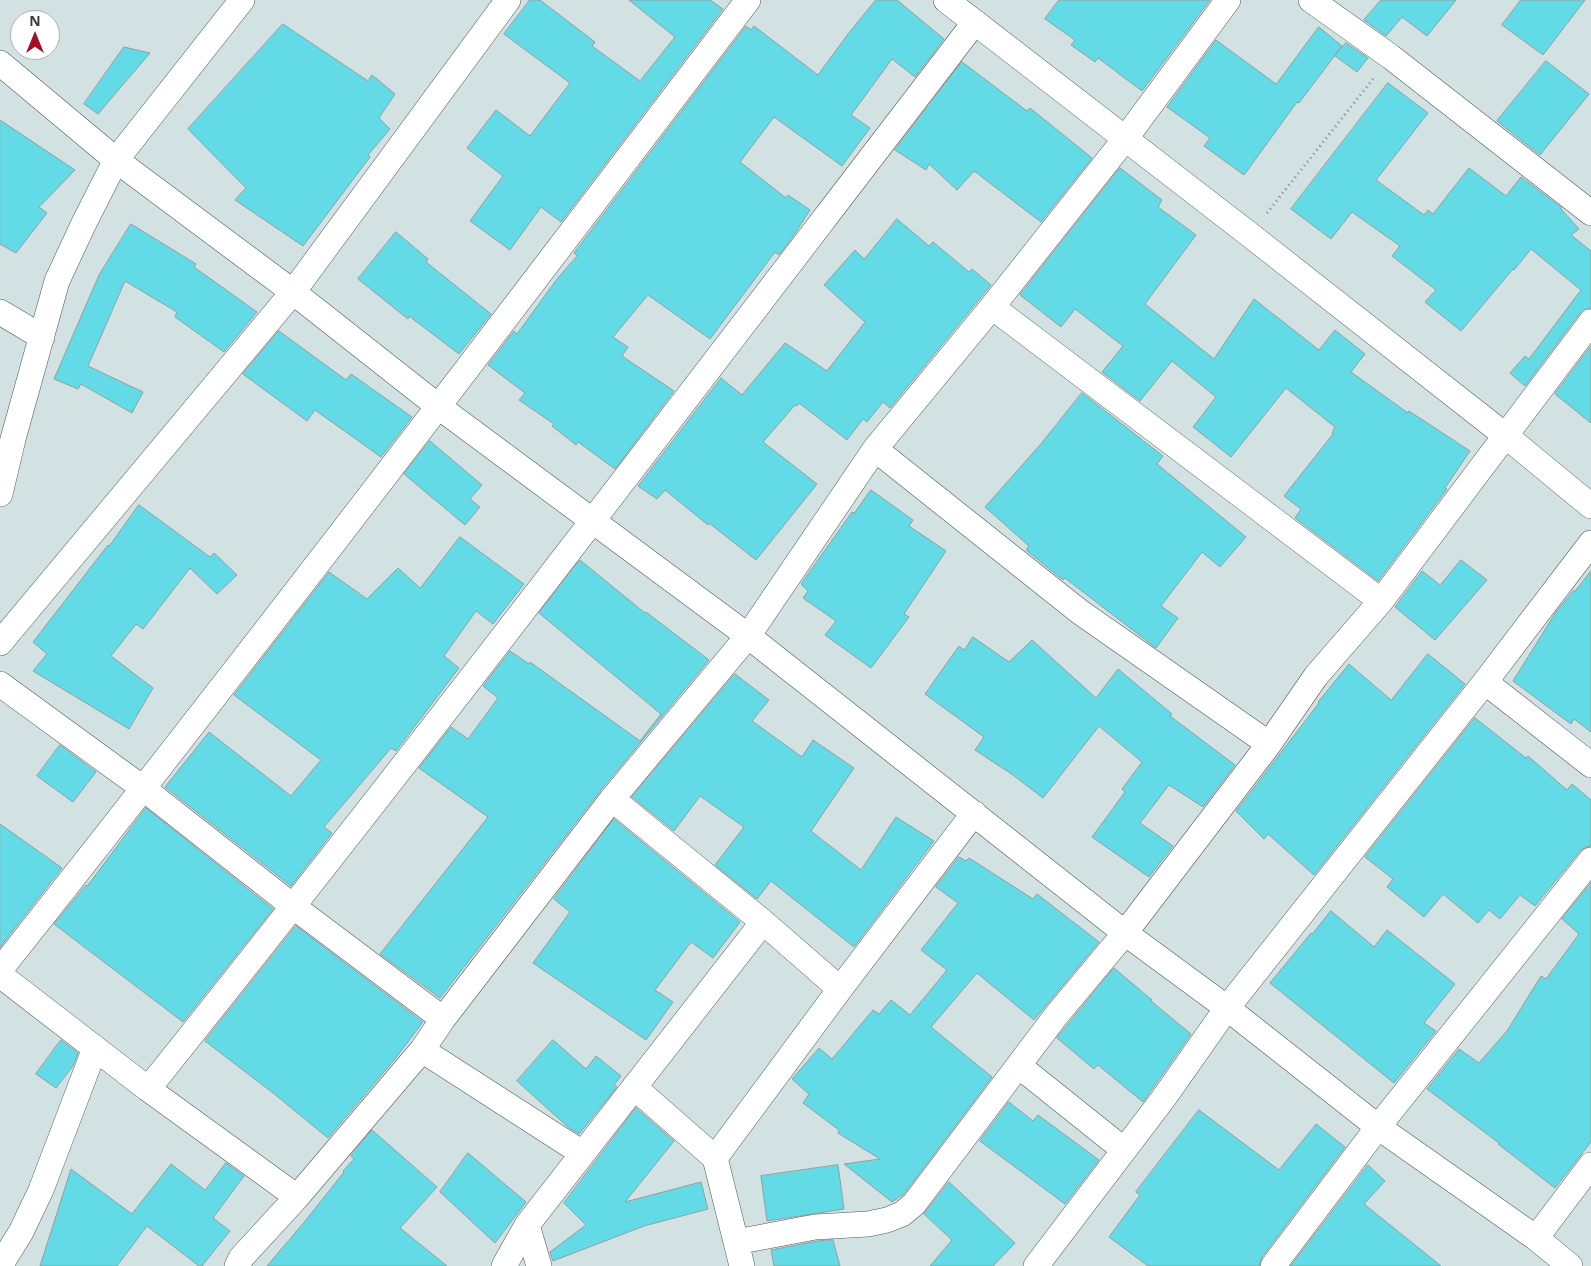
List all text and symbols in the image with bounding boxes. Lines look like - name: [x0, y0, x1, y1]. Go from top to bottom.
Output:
- north arrow: [10, 10, 60, 60]
- text: N: [29, 11, 41, 30]

